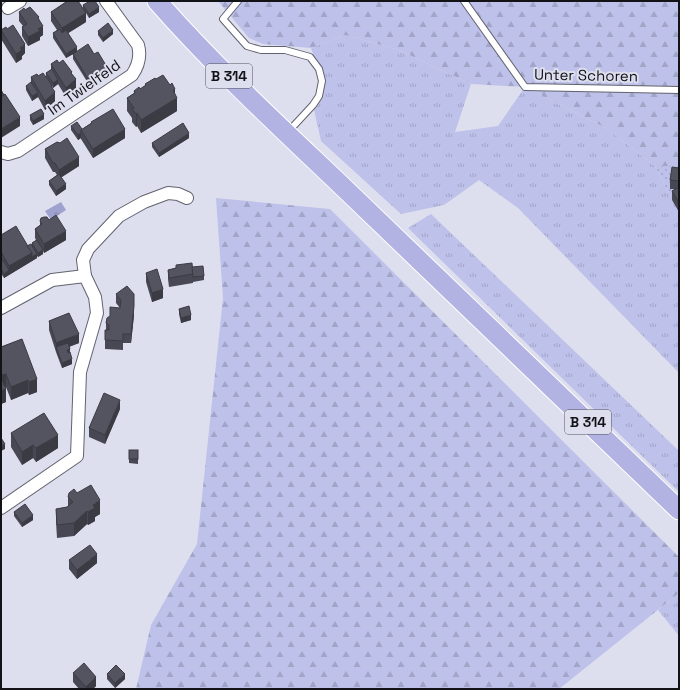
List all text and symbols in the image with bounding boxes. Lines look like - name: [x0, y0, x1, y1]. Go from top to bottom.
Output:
- street label: Im Twielfeld: [44, 55, 124, 119]
- road number: B 314: [206, 64, 252, 88]
- street label: Unter Schoren: [534, 65, 638, 85]
- road number: B 314: [565, 410, 611, 434]

